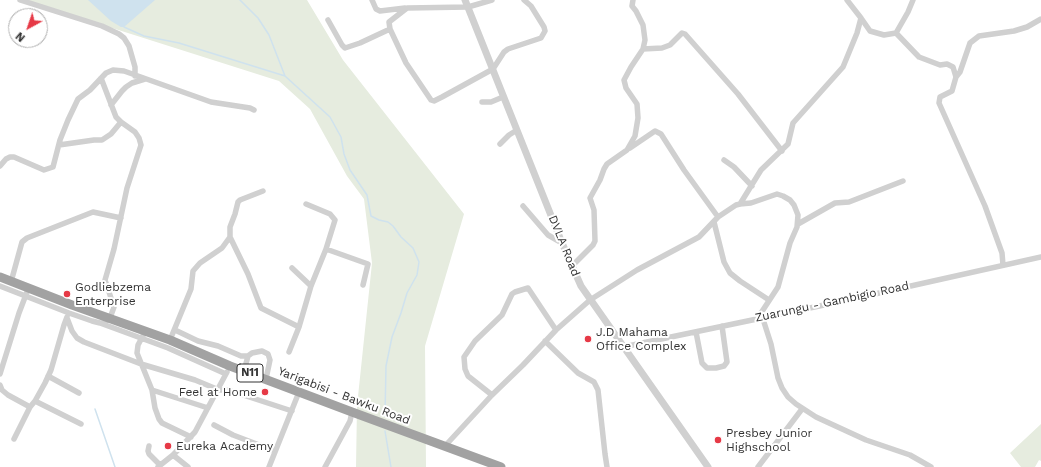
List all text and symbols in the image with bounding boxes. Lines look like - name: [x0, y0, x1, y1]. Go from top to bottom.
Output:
- north arrow: [8, 8, 48, 48]
- text: N: [13, 29, 28, 44]
- street label: DVLA Road: [545, 213, 583, 279]
- street label: Zuarungu - Gambigio Road: [754, 279, 910, 325]
- place label: Godliebzema Enterprise: [75, 280, 151, 308]
- marker: Godliebzema Enterprise: [62, 289, 72, 299]
- place label: J.D Mahama Office Complex: [596, 325, 686, 353]
- marker: J.D Mahama Office Complex: [583, 334, 593, 344]
- road number: N11: [237, 364, 263, 382]
- street label: Yarigabisi - Bawku Road: [276, 364, 412, 428]
- place label: Feel at Home: [179, 385, 257, 399]
- marker: Feel at Home: [260, 387, 270, 397]
- place label: Presbey Junior Highschool: [726, 426, 813, 454]
- marker: Presbey Junior Highschool: [713, 435, 723, 445]
- place label: Eureka Academy: [176, 439, 273, 453]
- marker: Eureka Academy: [163, 441, 173, 451]

